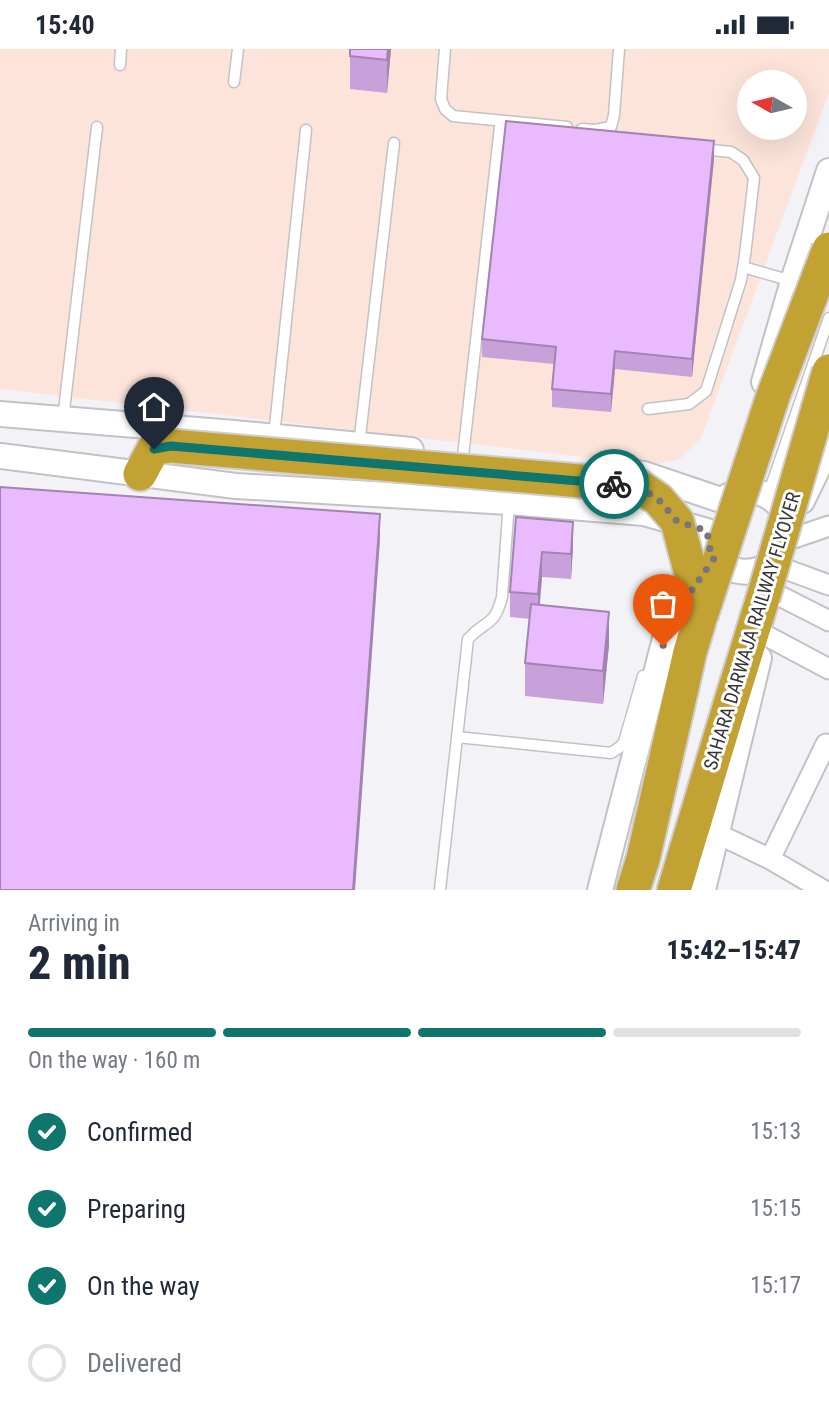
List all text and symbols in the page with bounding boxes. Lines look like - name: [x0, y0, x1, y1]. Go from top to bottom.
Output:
- text: 15:40: [35, 10, 95, 40]
- north arrow: [737, 70, 807, 140]
- map controls: [737, 70, 807, 140]
- pin: [124, 377, 184, 449]
- icon: home: [135, 388, 173, 426]
- courier: [579, 449, 649, 519]
- icon: bike: [595, 465, 633, 503]
- street label: SAHARA DARWAJA RAILWAY FLYOVER: [699, 489, 805, 773]
- pin: [633, 574, 693, 646]
- icon: bag: [644, 585, 682, 623]
- text: Arriving in: [28, 910, 120, 937]
- text: 15:42–15:47: [667, 935, 801, 965]
- text: 2 min: [28, 936, 131, 990]
- text: On the way · 160 m: [28, 1047, 200, 1074]
- icon: check: [28, 1113, 66, 1151]
- text: Confirmed: [87, 1117, 193, 1147]
- text: 15:13: [750, 1118, 801, 1145]
- icon: check: [28, 1190, 66, 1228]
- text: Preparing: [87, 1194, 186, 1224]
- text: 15:15: [750, 1195, 801, 1222]
- icon: check: [28, 1267, 66, 1305]
- text: On the way: [87, 1271, 200, 1301]
- text: 15:17: [750, 1272, 801, 1299]
- text: Delivered: [87, 1348, 182, 1378]

